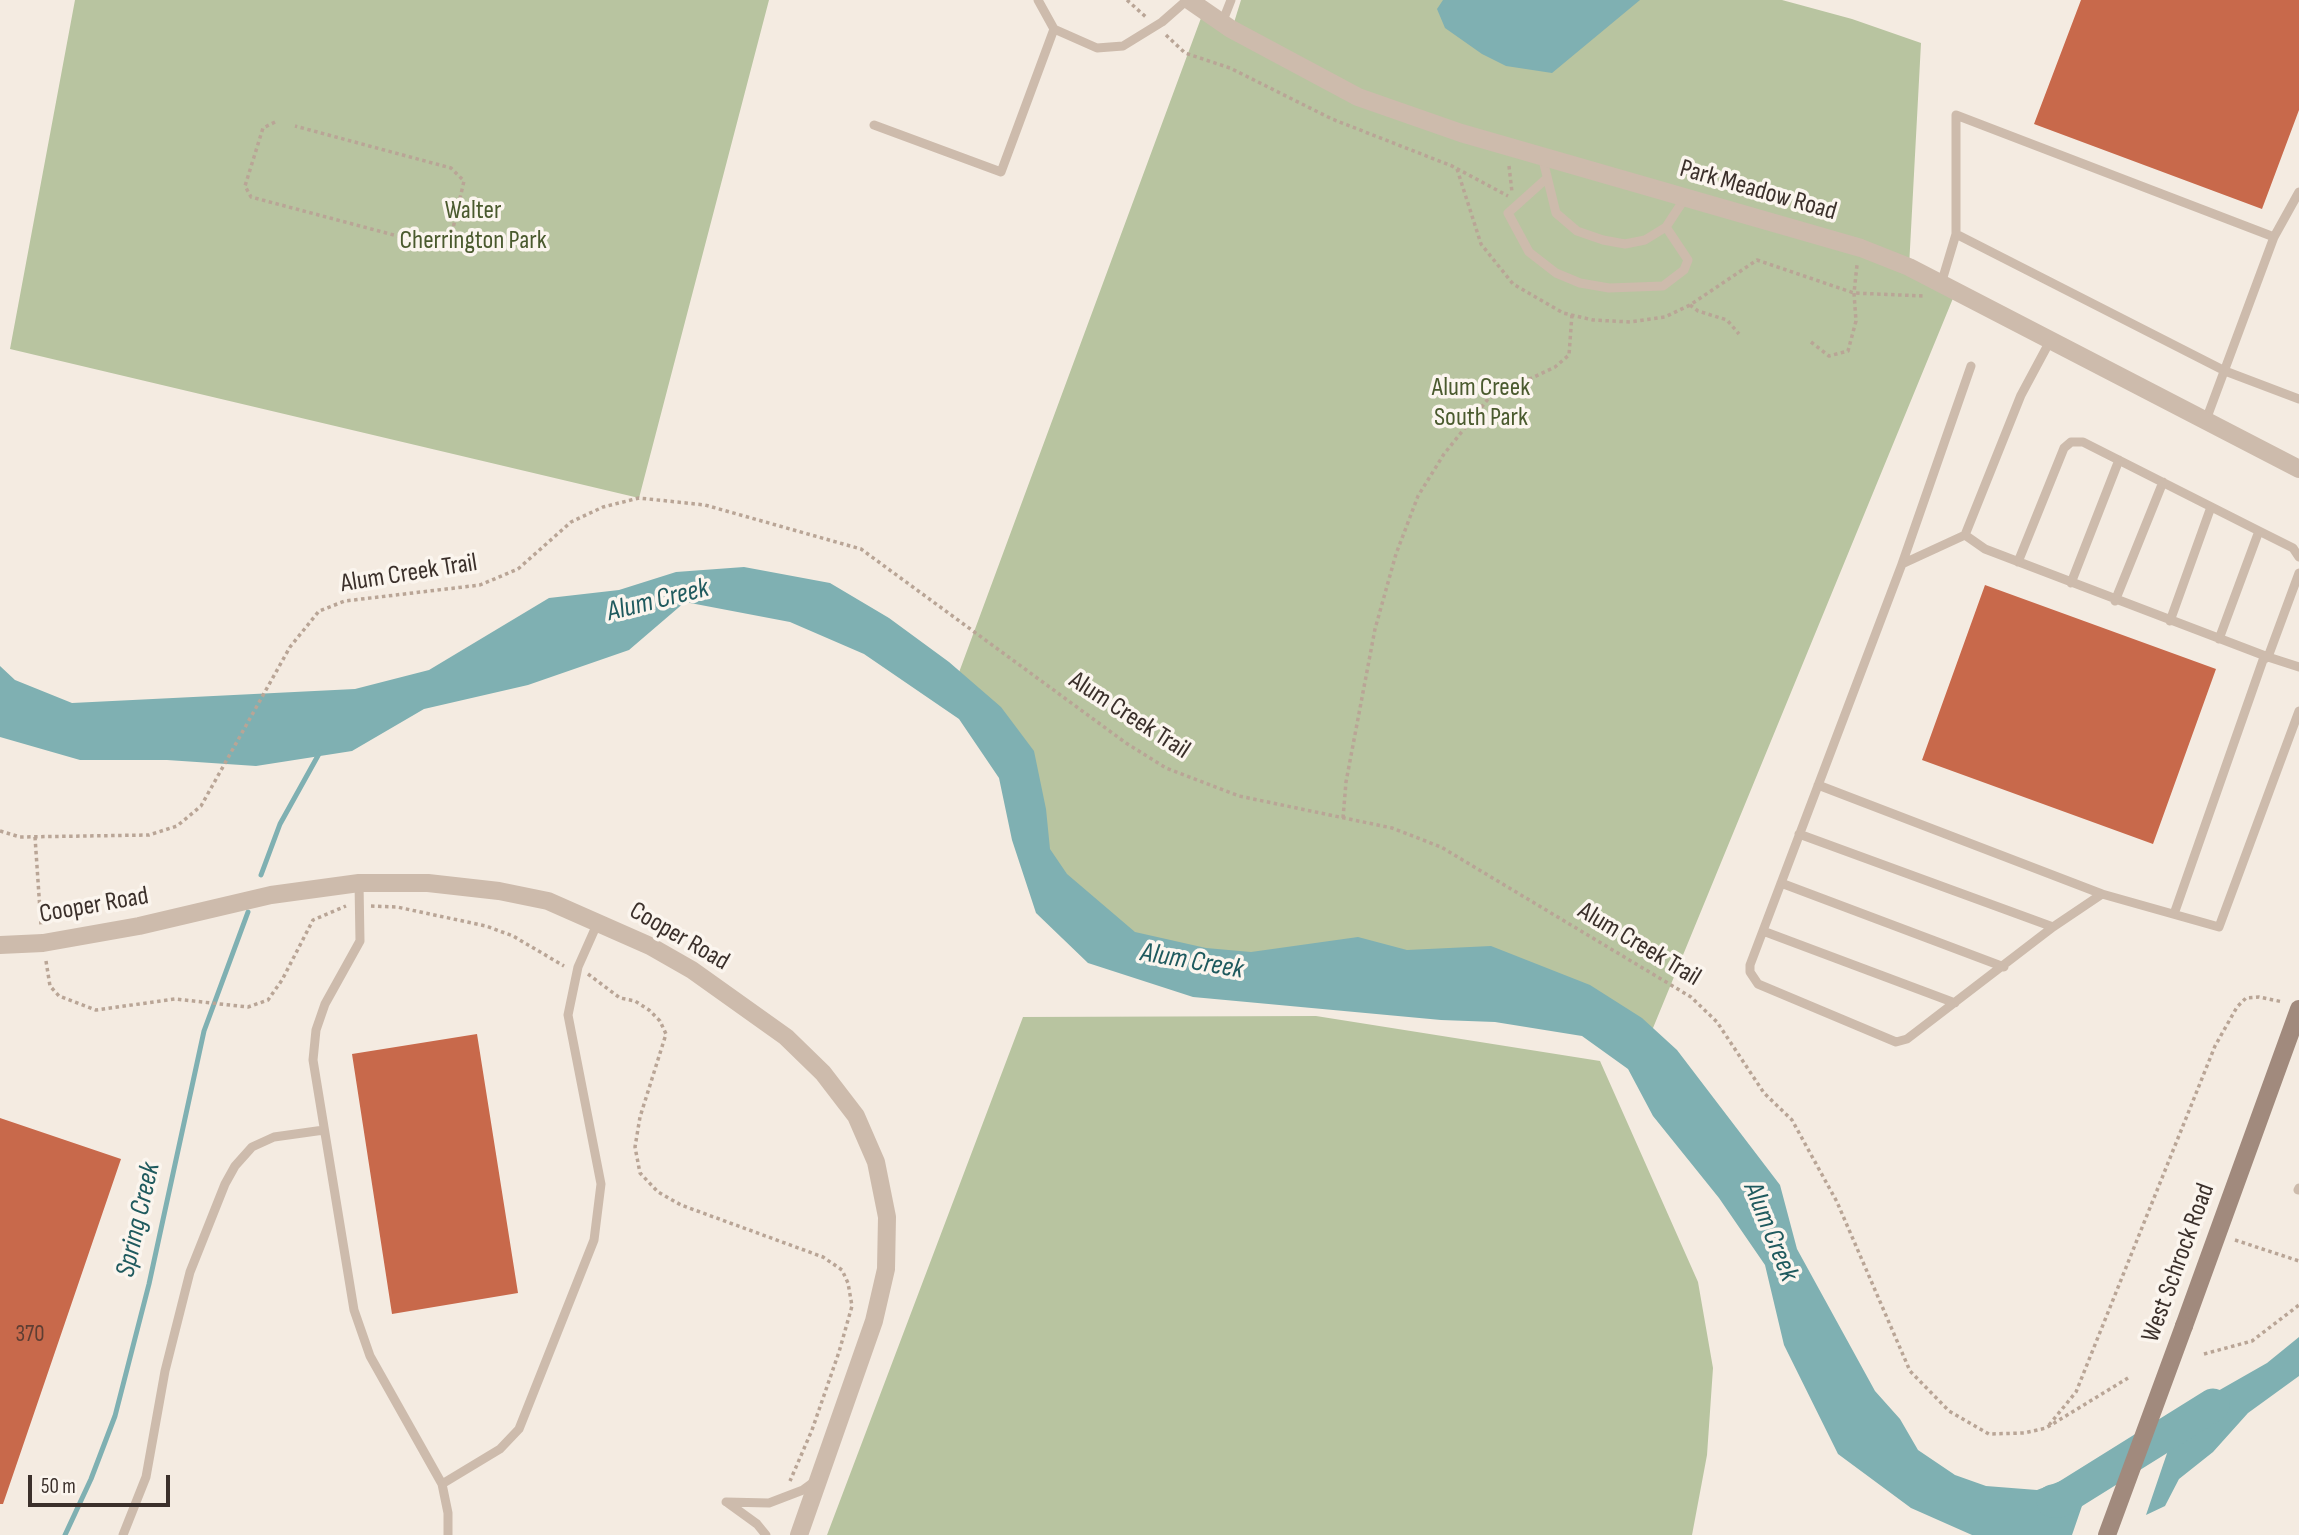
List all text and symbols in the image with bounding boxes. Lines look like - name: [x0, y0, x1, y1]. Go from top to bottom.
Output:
- street label: Park Meadow Road: [1676, 154, 1840, 228]
- park label: Walter Cherrington Park: [399, 195, 547, 256]
- park label: Alum Creek South Park: [1432, 372, 1530, 434]
- street label: Alum Creek Trail: [338, 548, 480, 600]
- water label: Alum Creek: [604, 572, 712, 630]
- street label: Alum Creek Trail: [1063, 665, 1195, 767]
- street label: Cooper Road: [37, 881, 151, 931]
- street label: Cooper Road: [624, 896, 734, 978]
- street label: Alum Creek Trail: [1572, 896, 1706, 994]
- water label: Alum Creek: [1138, 936, 1246, 988]
- water label: Spring Creek: [110, 1159, 168, 1281]
- water label: Alum Creek: [1735, 1178, 1805, 1286]
- street label: West Schrock Road: [2136, 1179, 2222, 1347]
- house number: 370: [15, 1321, 45, 1349]
- scale bar: [32, 1462, 173, 1506]
- text: 50 m: [41, 1474, 76, 1499]

